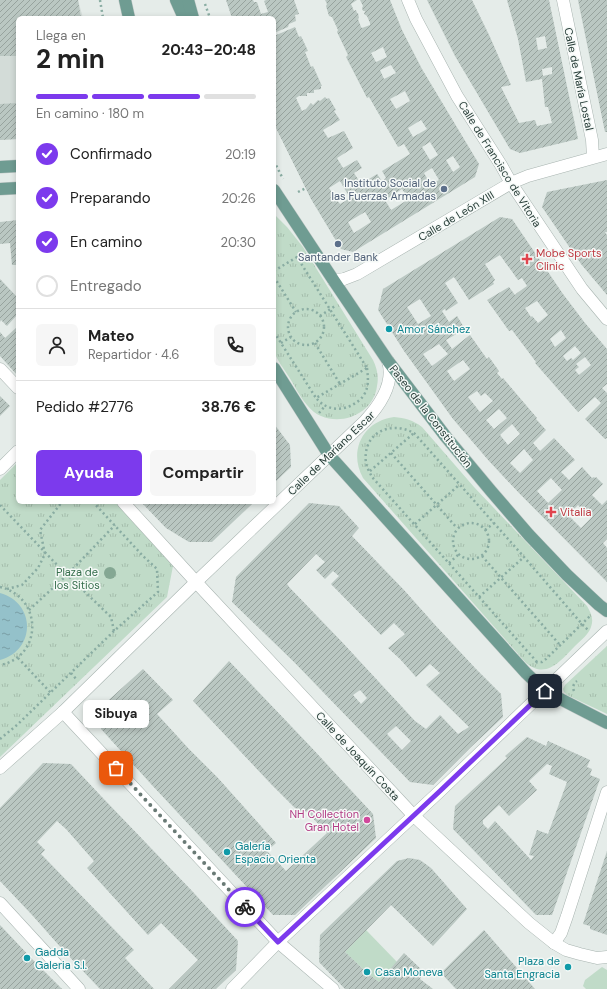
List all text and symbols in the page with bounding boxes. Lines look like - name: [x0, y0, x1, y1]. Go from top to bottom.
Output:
- street label: Calle de María Lostal: [561, 26, 597, 132]
- text: Llega en: [36, 27, 86, 44]
- text: 20:43–20:48: [162, 40, 256, 60]
- text: 2 min: [36, 42, 105, 76]
- street label: Calle de Francisco de Vitoria: [455, 98, 545, 230]
- text: En camino · 180 m: [36, 105, 144, 122]
- icon: check: [36, 143, 58, 165]
- text: Confirmado: [70, 144, 152, 164]
- text: 20:19: [225, 146, 256, 163]
- place label: Instituto Social de las Fuerzas Armadas: [332, 176, 436, 203]
- marker: Instituto Social de las Fuerzas Armadas: [439, 184, 449, 194]
- icon: check: [36, 187, 58, 209]
- text: Preparando: [70, 188, 151, 208]
- street label: Calle de León XIII: [416, 188, 496, 244]
- text: 20:26: [221, 190, 256, 207]
- icon: check: [36, 231, 58, 253]
- text: En camino: [70, 232, 142, 252]
- text: 20:30: [221, 234, 256, 251]
- marker: Santander Bank: [333, 239, 343, 249]
- place label: Mobe Sports Clinic: [536, 246, 602, 273]
- place label: Santander Bank: [298, 250, 378, 264]
- marker: Mobe Sports Clinic: [521, 253, 533, 265]
- text: Entregado: [70, 276, 142, 296]
- place label: Amor Sánchez: [397, 322, 470, 336]
- button: person: [36, 324, 78, 366]
- button: phone: [214, 324, 256, 366]
- marker: Amor Sánchez: [384, 324, 394, 334]
- text: Mateo: [88, 326, 134, 346]
- text: Repartidor · 4.6: [88, 346, 179, 363]
- street label: Paseo de la Constitución: [387, 362, 475, 470]
- text: Pedido #2776: [36, 397, 134, 417]
- text: 38.76 €: [201, 397, 256, 417]
- street label: Calle de Mariano Escar: [284, 408, 378, 498]
- button: Ayuda: [36, 450, 142, 496]
- button: Compartir: [150, 450, 256, 496]
- place label: Vitalia: [560, 505, 591, 519]
- marker: Vitalia: [545, 506, 557, 518]
- park label: Plaza de los Sitios: [54, 565, 100, 592]
- pin: [528, 674, 562, 708]
- icon: home: [534, 680, 556, 702]
- callout: Sibuya: [83, 700, 149, 728]
- text: Sibuya: [95, 705, 137, 722]
- street label: Calle de Joaquín Costa: [313, 708, 403, 804]
- pin: [99, 751, 133, 785]
- icon: bag: [105, 757, 127, 779]
- place label: NH Collection Gran Hotel: [289, 807, 359, 834]
- marker: NH Collection Gran Hotel: [362, 815, 372, 825]
- place label: Galería Espacio Orienta: [235, 839, 316, 866]
- marker: Galería Espacio Orienta: [222, 847, 232, 857]
- courier: [225, 887, 265, 927]
- icon: bike: [234, 896, 256, 918]
- place label: Gadda Galeria S.l.: [35, 945, 87, 972]
- marker: Gadda Galeria S.l.: [22, 953, 32, 963]
- place label: Plaza de Santa Engracia: [484, 954, 560, 981]
- marker: Plaza de Santa Engracia: [563, 962, 573, 972]
- place label: Casa Moneva: [375, 965, 443, 979]
- marker: Casa Moneva: [362, 967, 372, 977]

